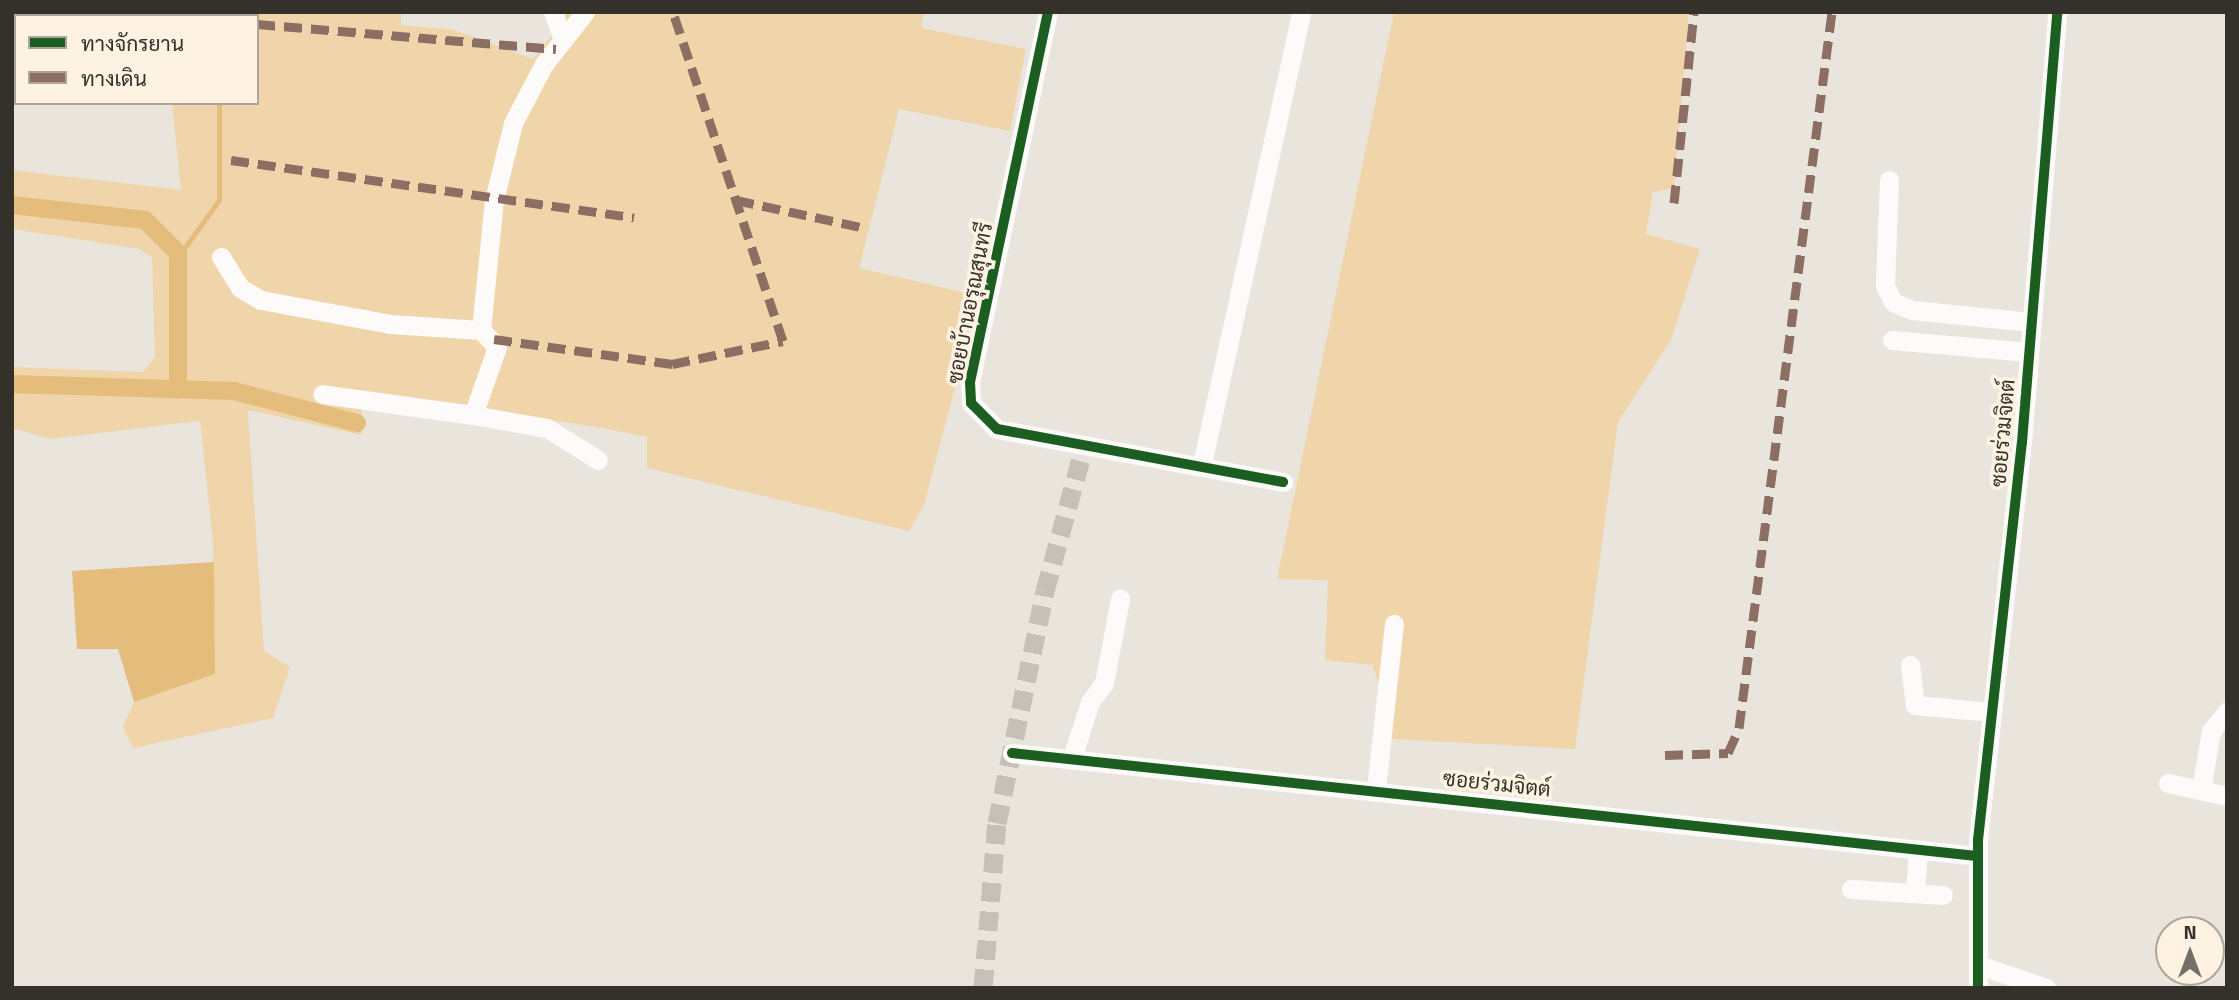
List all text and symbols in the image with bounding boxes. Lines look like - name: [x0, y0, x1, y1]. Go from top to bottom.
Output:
- legend: [14, 14, 259, 105]
- text: ทางจักรยาน: [81, 27, 184, 59]
- text: ทางเดิน: [81, 62, 147, 94]
- street label: ซอยบ้านอรุณสุนทรี: [941, 220, 997, 386]
- street label: ซอยร่วมจิตต์: [1985, 378, 2019, 488]
- street label: ซอยร่วมจิตต์: [1442, 765, 1552, 801]
- north arrow: [2155, 916, 2225, 986]
- text: N: [2183, 917, 2197, 946]

